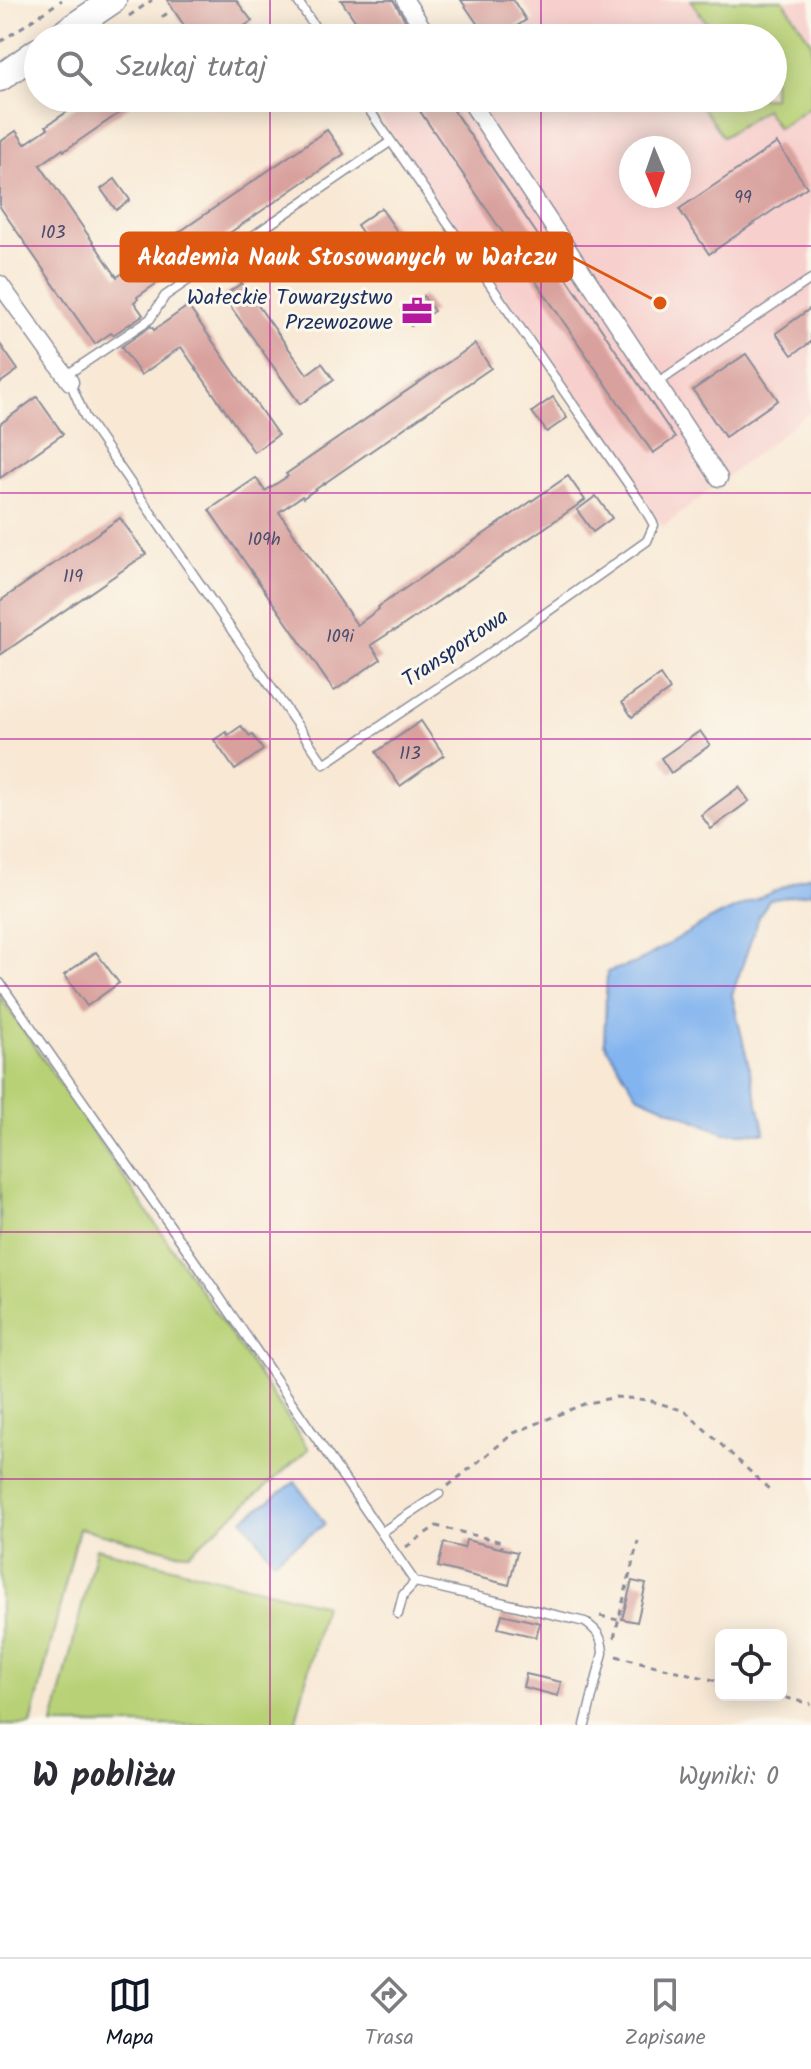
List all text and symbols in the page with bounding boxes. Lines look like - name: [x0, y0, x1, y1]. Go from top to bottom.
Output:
- search box: [24, 24, 787, 112]
- text: Szukaj tutaj: [116, 44, 267, 92]
- icon: search: [52, 46, 96, 90]
- north arrow: [619, 136, 691, 208]
- house number: 99: [734, 184, 752, 213]
- house number: 103: [41, 219, 65, 248]
- callout: Akademia Nauk Stosowanych w Wałczu: [121, 233, 572, 281]
- text: Akademia Nauk Stosowanych w Wałczu: [137, 239, 557, 278]
- place label: Wałeckie Towarzystwo Przewozowe: [187, 281, 393, 341]
- office icon: Wałeckie Towarzystwo Przewozowe: [400, 294, 434, 328]
- house number: 109h: [247, 526, 281, 555]
- house number: 119: [63, 563, 83, 592]
- street label: Transportowa: [396, 600, 516, 698]
- house number: 109i: [326, 623, 355, 652]
- house number: 113: [399, 740, 421, 769]
- map controls: [715, 1629, 787, 1701]
- button: locate: [715, 1629, 787, 1701]
- text: W pobliżu: [32, 1750, 175, 1804]
- text: Wyniki: 0: [678, 1756, 779, 1798]
- tab: Mapa: [105, 1973, 154, 2056]
- tab: Trasa: [365, 1973, 414, 2056]
- tab: Zapisane: [625, 1973, 706, 2056]

